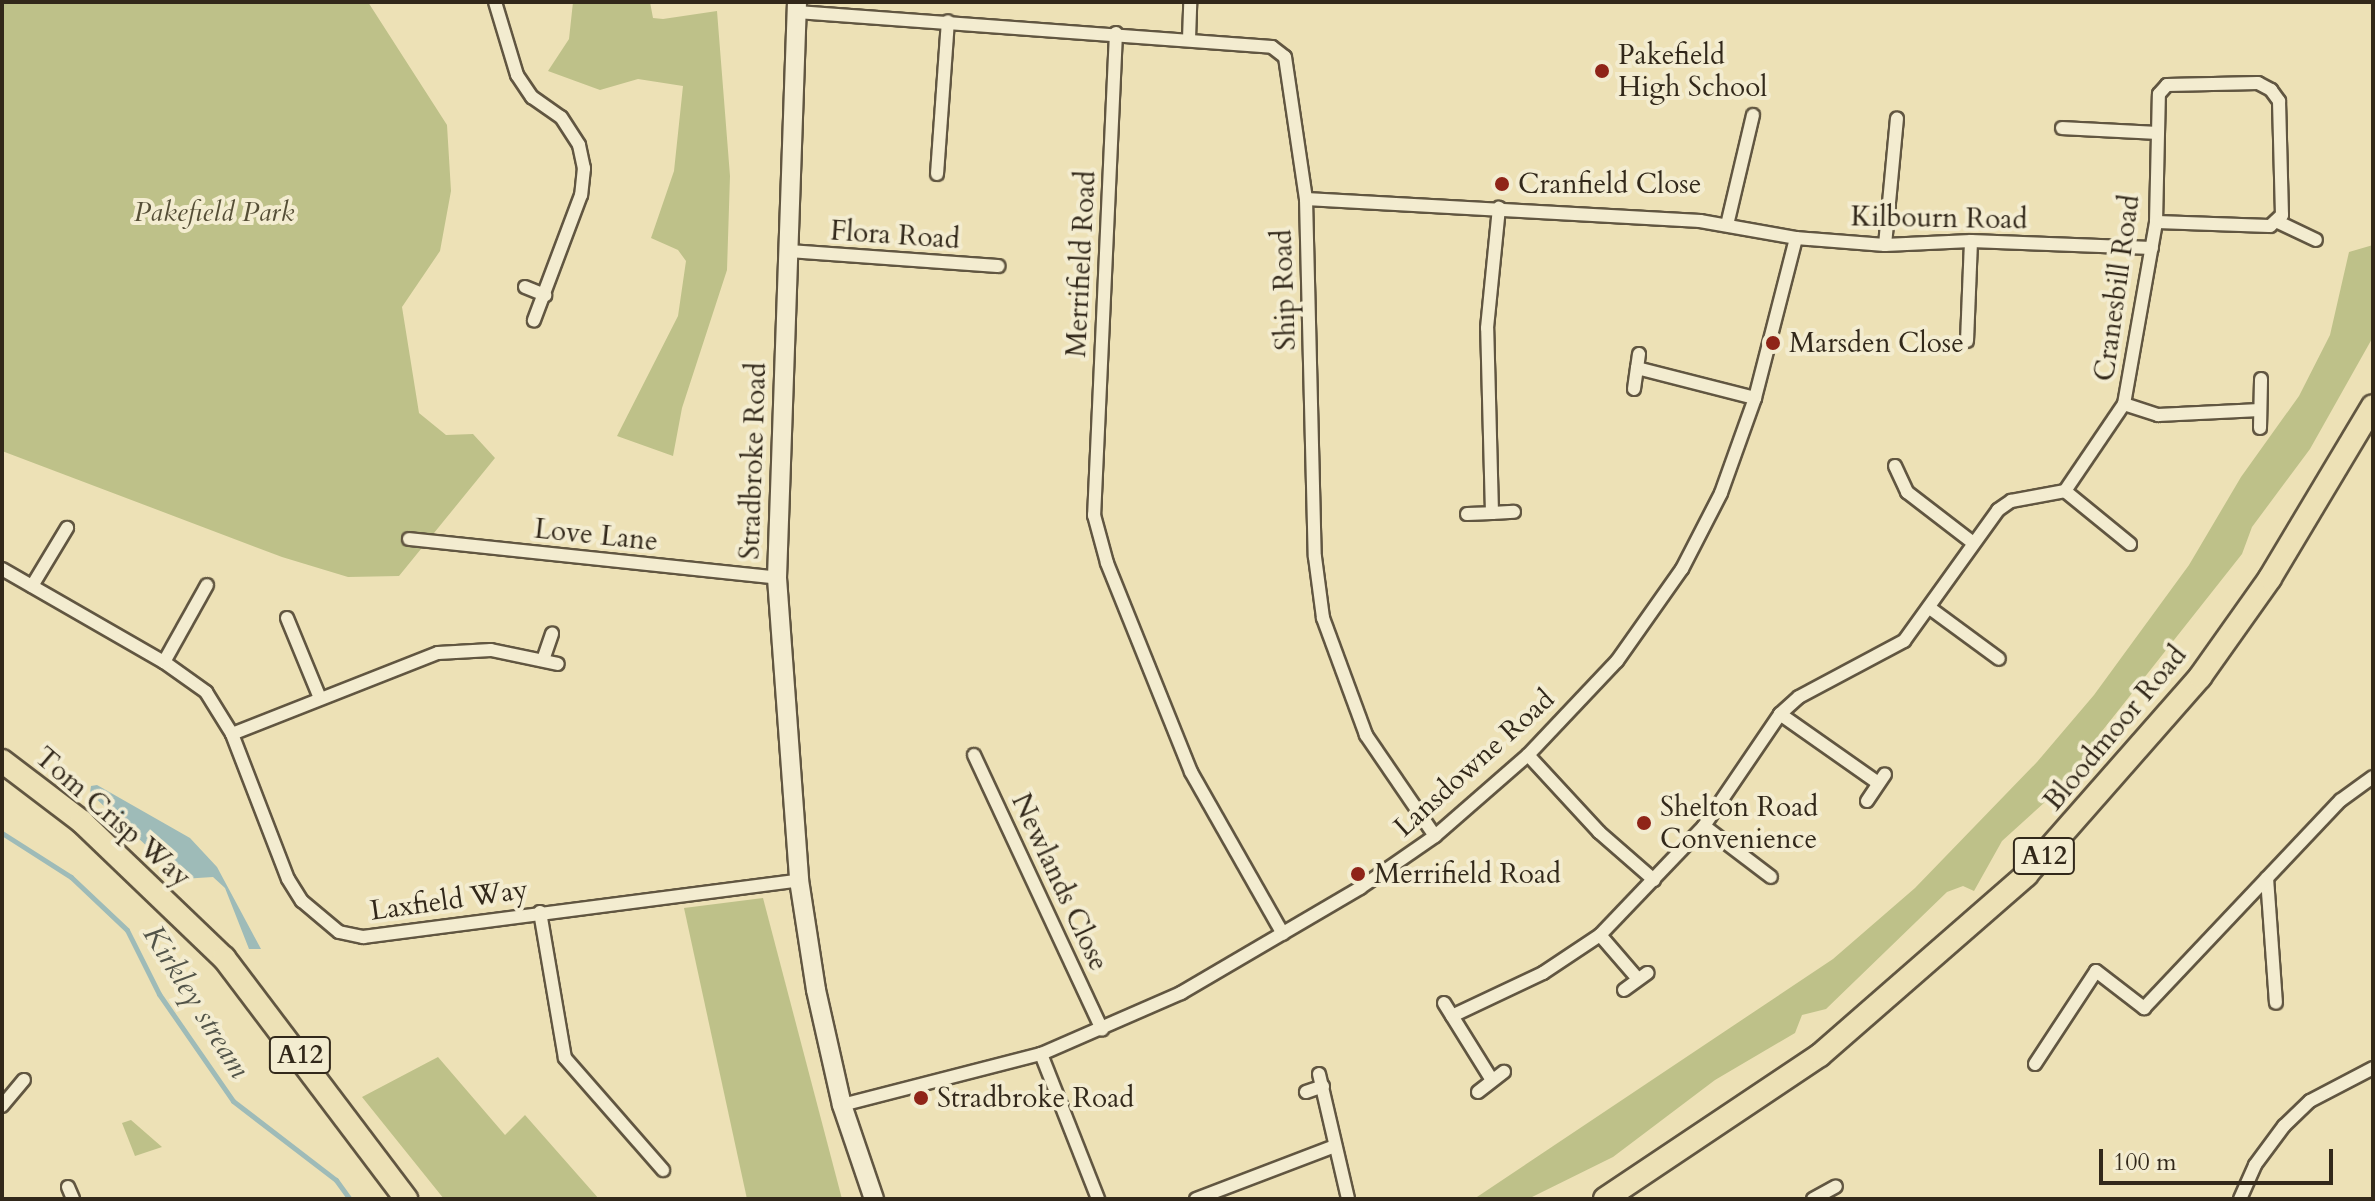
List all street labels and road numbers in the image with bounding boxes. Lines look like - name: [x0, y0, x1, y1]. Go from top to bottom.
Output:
- street label: Merrifield Road: [1059, 170, 1103, 358]
- street label: Cranesbill Road: [2087, 193, 2147, 383]
- street label: Kilbourn Road: [1850, 200, 2028, 236]
- street label: Flora Road: [829, 214, 961, 256]
- street label: Ship Road: [1265, 229, 1303, 351]
- street label: Stradbroke Road: [733, 362, 773, 560]
- street label: Love Lane: [533, 512, 659, 558]
- street label: Bloodmoor Road: [2036, 639, 2194, 817]
- street label: Lansdowne Road: [1387, 682, 1561, 844]
- street label: Tom Crisp Way: [28, 740, 198, 894]
- street label: Newlands Close: [1004, 788, 1116, 976]
- road number: A12: [2012, 834, 2076, 878]
- street label: Laxfield Way: [368, 872, 530, 928]
- road number: A12: [268, 1033, 332, 1077]

